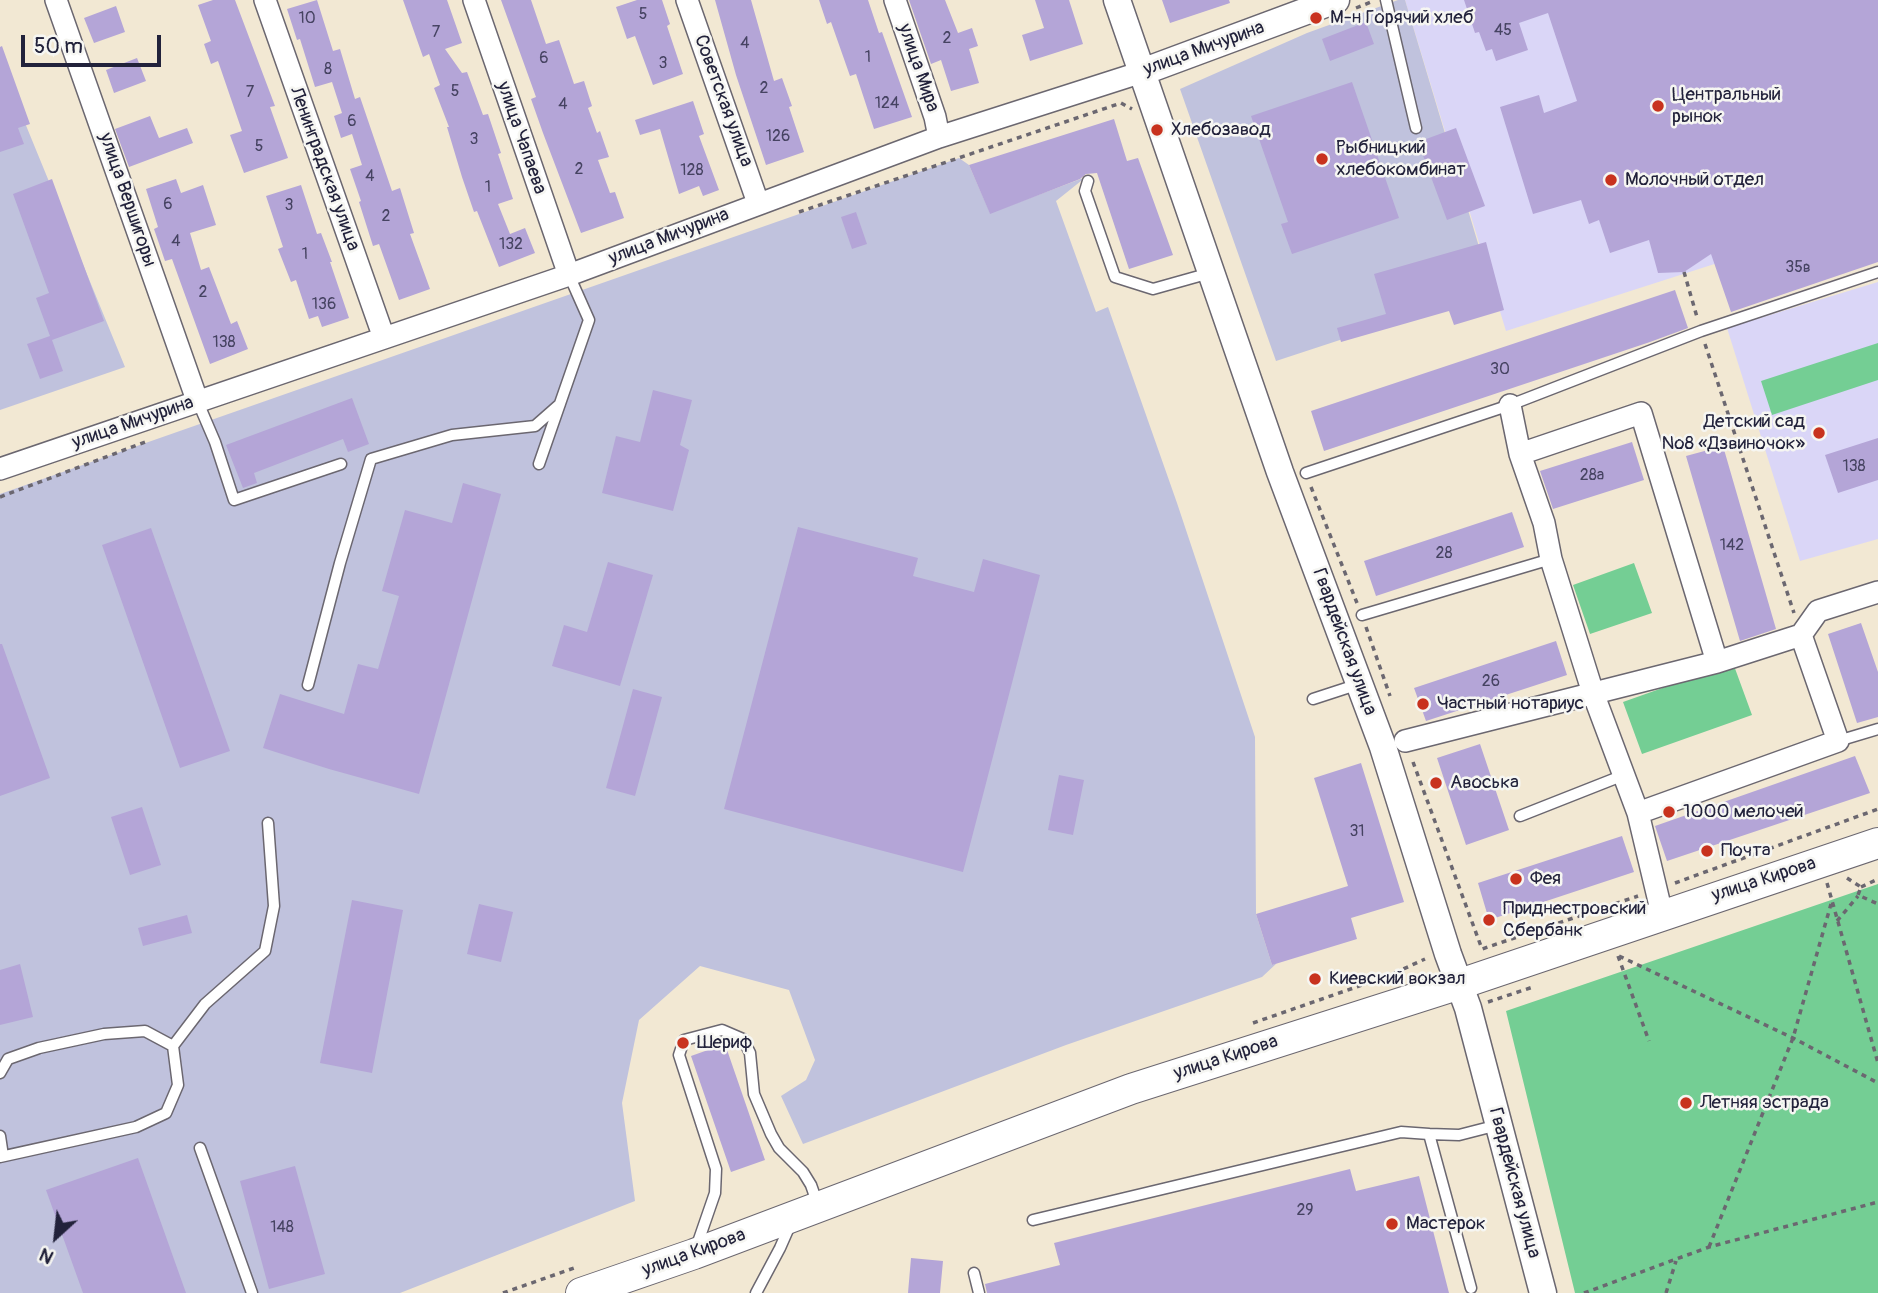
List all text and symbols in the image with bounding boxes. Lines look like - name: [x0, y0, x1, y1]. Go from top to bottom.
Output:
- house number: 5: [639, 5, 647, 25]
- place label: М-н Горячий хлеб: [1330, 7, 1474, 29]
- house number: 10: [298, 9, 316, 29]
- marker: М-н Горячий хлеб: [1308, 10, 1324, 26]
- street label: улица Мичурина: [1140, 17, 1268, 81]
- scale bar: [24, 21, 164, 65]
- street label: улица Мира: [892, 21, 944, 115]
- house number: 45: [1494, 21, 1512, 41]
- house number: 7: [432, 23, 440, 43]
- house number: 2: [943, 29, 951, 49]
- street label: Советская улица: [689, 32, 757, 170]
- text: 50 m: [34, 33, 83, 60]
- house number: 4: [740, 34, 750, 54]
- house number: 1: [865, 48, 871, 68]
- house number: 6: [539, 49, 549, 69]
- house number: 3: [659, 54, 667, 74]
- house number: 8: [324, 60, 332, 80]
- street label: улица Чапаева: [491, 79, 551, 197]
- house number: 2: [760, 79, 768, 99]
- house number: 5: [451, 82, 459, 102]
- house number: 7: [246, 83, 254, 103]
- street label: Ленинградская улица: [284, 84, 364, 254]
- place label: Центральный рынок: [1672, 84, 1781, 128]
- house number: 124: [875, 94, 899, 114]
- house number: 4: [558, 95, 568, 115]
- marker: Центральный рынок: [1650, 98, 1666, 114]
- house number: 6: [347, 112, 357, 132]
- place label: Хлебозавод: [1171, 119, 1271, 141]
- marker: Хлебозавод: [1149, 122, 1165, 138]
- house number: 126: [766, 127, 790, 147]
- street label: улица Вершигоры: [93, 130, 161, 270]
- house number: 3: [470, 130, 478, 150]
- house number: 5: [255, 137, 263, 157]
- place label: Рыбницкий хлебокомбинат: [1336, 137, 1466, 181]
- marker: Рыбницкий хлебокомбинат: [1314, 151, 1330, 167]
- house number: 2: [575, 160, 583, 180]
- house number: 128: [680, 161, 704, 181]
- house number: 4: [365, 167, 375, 187]
- place label: Молочный отдел: [1625, 169, 1764, 191]
- marker: Молочный отдел: [1603, 172, 1619, 188]
- house number: 1: [485, 178, 491, 198]
- house number: 6: [163, 195, 173, 215]
- house number: 3: [285, 196, 293, 216]
- street label: улица Мичурина: [606, 204, 732, 270]
- house number: 2: [382, 207, 390, 227]
- house number: 4: [171, 232, 181, 252]
- house number: 132: [499, 235, 523, 255]
- house number: 1: [302, 245, 308, 265]
- house number: 35в: [1785, 258, 1811, 278]
- house number: 2: [199, 283, 207, 303]
- house number: 136: [312, 295, 336, 315]
- house number: 138: [212, 333, 236, 353]
- house number: 30: [1490, 360, 1510, 380]
- street label: улица Мичурина: [69, 392, 197, 454]
- place label: Детский сад №8 «Дзвиночок»: [1662, 411, 1805, 455]
- marker: Детский сад №8 «Дзвиночок»: [1811, 425, 1827, 441]
- house number: 138: [1842, 457, 1866, 477]
- house number: 28а: [1580, 466, 1604, 486]
- house number: 142: [1720, 536, 1744, 556]
- house number: 28: [1435, 544, 1453, 564]
- street label: Гвардейская улица: [1307, 565, 1381, 719]
- house number: 26: [1482, 672, 1500, 692]
- place label: Частный нотариус: [1437, 693, 1584, 715]
- marker: Частный нотариус: [1415, 696, 1431, 712]
- place label: Авоська: [1450, 772, 1519, 794]
- marker: Авоська: [1428, 775, 1444, 791]
- place label: 1000 мелочей: [1683, 801, 1804, 823]
- marker: 1000 мелочей: [1661, 804, 1677, 820]
- house number: 31: [1349, 822, 1365, 842]
- place label: Почта: [1721, 840, 1771, 862]
- marker: Почта: [1699, 843, 1715, 859]
- street label: улица Кирова: [1709, 852, 1819, 908]
- place label: Фея: [1530, 868, 1561, 890]
- marker: Фея: [1508, 871, 1524, 887]
- place label: Приднестровский Сбербанк: [1503, 898, 1646, 942]
- marker: Приднестровский Сбербанк: [1481, 912, 1497, 928]
- place label: Киевский вокзал: [1329, 968, 1466, 990]
- marker: Киевский вокзал: [1307, 971, 1323, 987]
- street label: улица Кирова: [1171, 1030, 1281, 1086]
- place label: Шериф: [697, 1032, 753, 1054]
- marker: Шериф: [675, 1035, 691, 1051]
- place label: Летняя эстрада: [1700, 1092, 1829, 1114]
- marker: Летняя эстрада: [1678, 1095, 1694, 1111]
- street label: Гвардейская улица: [1483, 1105, 1545, 1261]
- house number: 29: [1296, 1201, 1314, 1221]
- north arrow: [21, 1202, 91, 1272]
- place label: Мастерок: [1406, 1213, 1486, 1235]
- marker: Мастерок: [1384, 1216, 1400, 1232]
- house number: 148: [270, 1218, 294, 1238]
- street label: улица Кирова: [639, 1224, 749, 1282]
- text: N: [35, 1242, 58, 1269]

